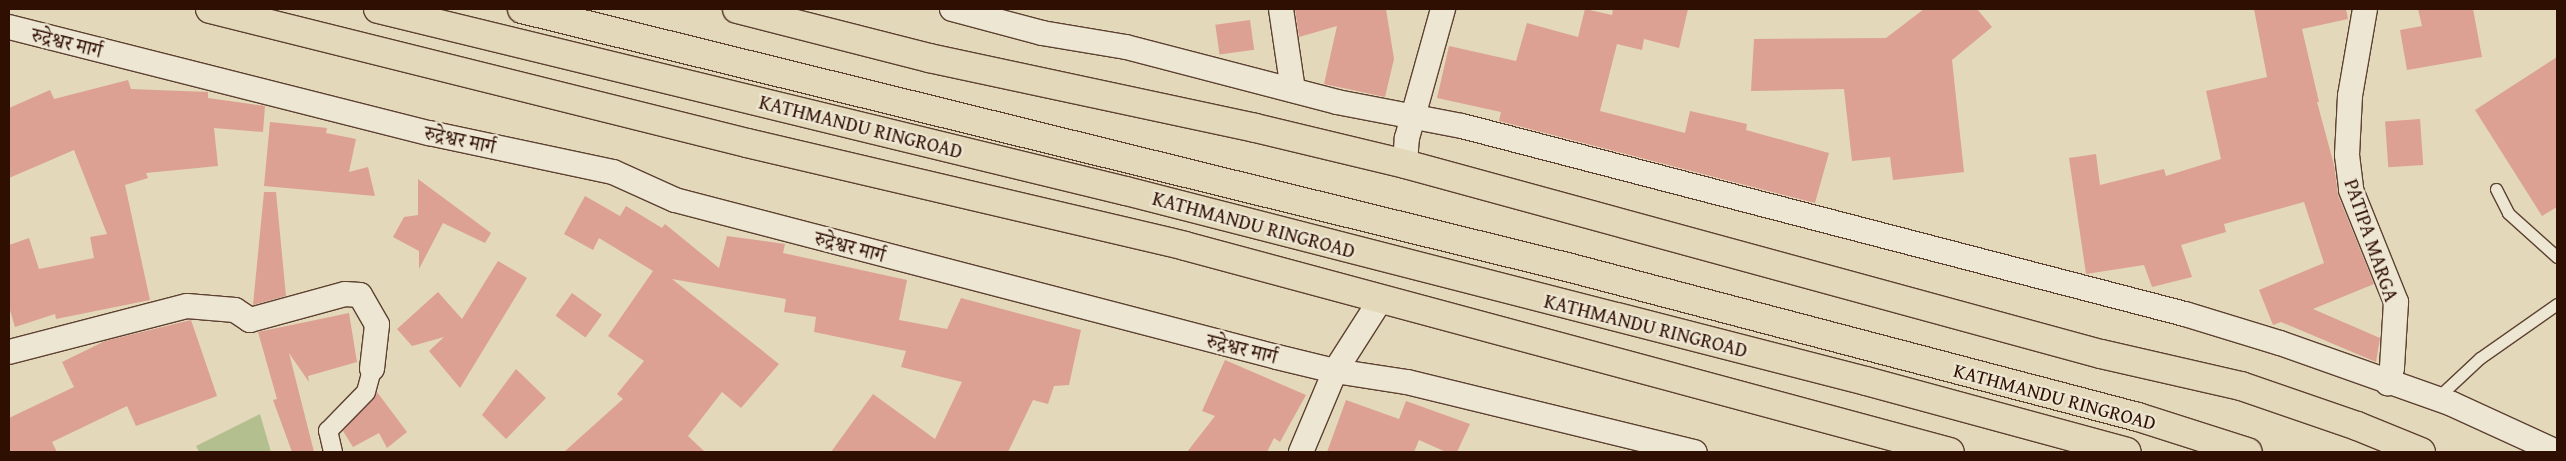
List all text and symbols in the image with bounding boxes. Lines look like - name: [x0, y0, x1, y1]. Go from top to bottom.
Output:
- street label: रुद्रेश्वर मार्ग: [29, 22, 105, 62]
- street label: KATHMANDU RINGROAD: [757, 89, 965, 163]
- street label: रुद्रेश्वर मार्ग: [422, 120, 498, 158]
- street label: PATIPA MARGA: [2340, 176, 2404, 304]
- street label: KATHMANDU RINGROAD: [1150, 185, 1358, 263]
- street label: रुद्रेश्वर मार्ग: [812, 225, 888, 267]
- street label: KATHMANDU RINGROAD: [1542, 288, 1750, 362]
- street label: रुद्रेश्वर मार्ग: [1204, 328, 1280, 368]
- street label: KATHMANDU RINGROAD: [1951, 357, 2159, 435]

